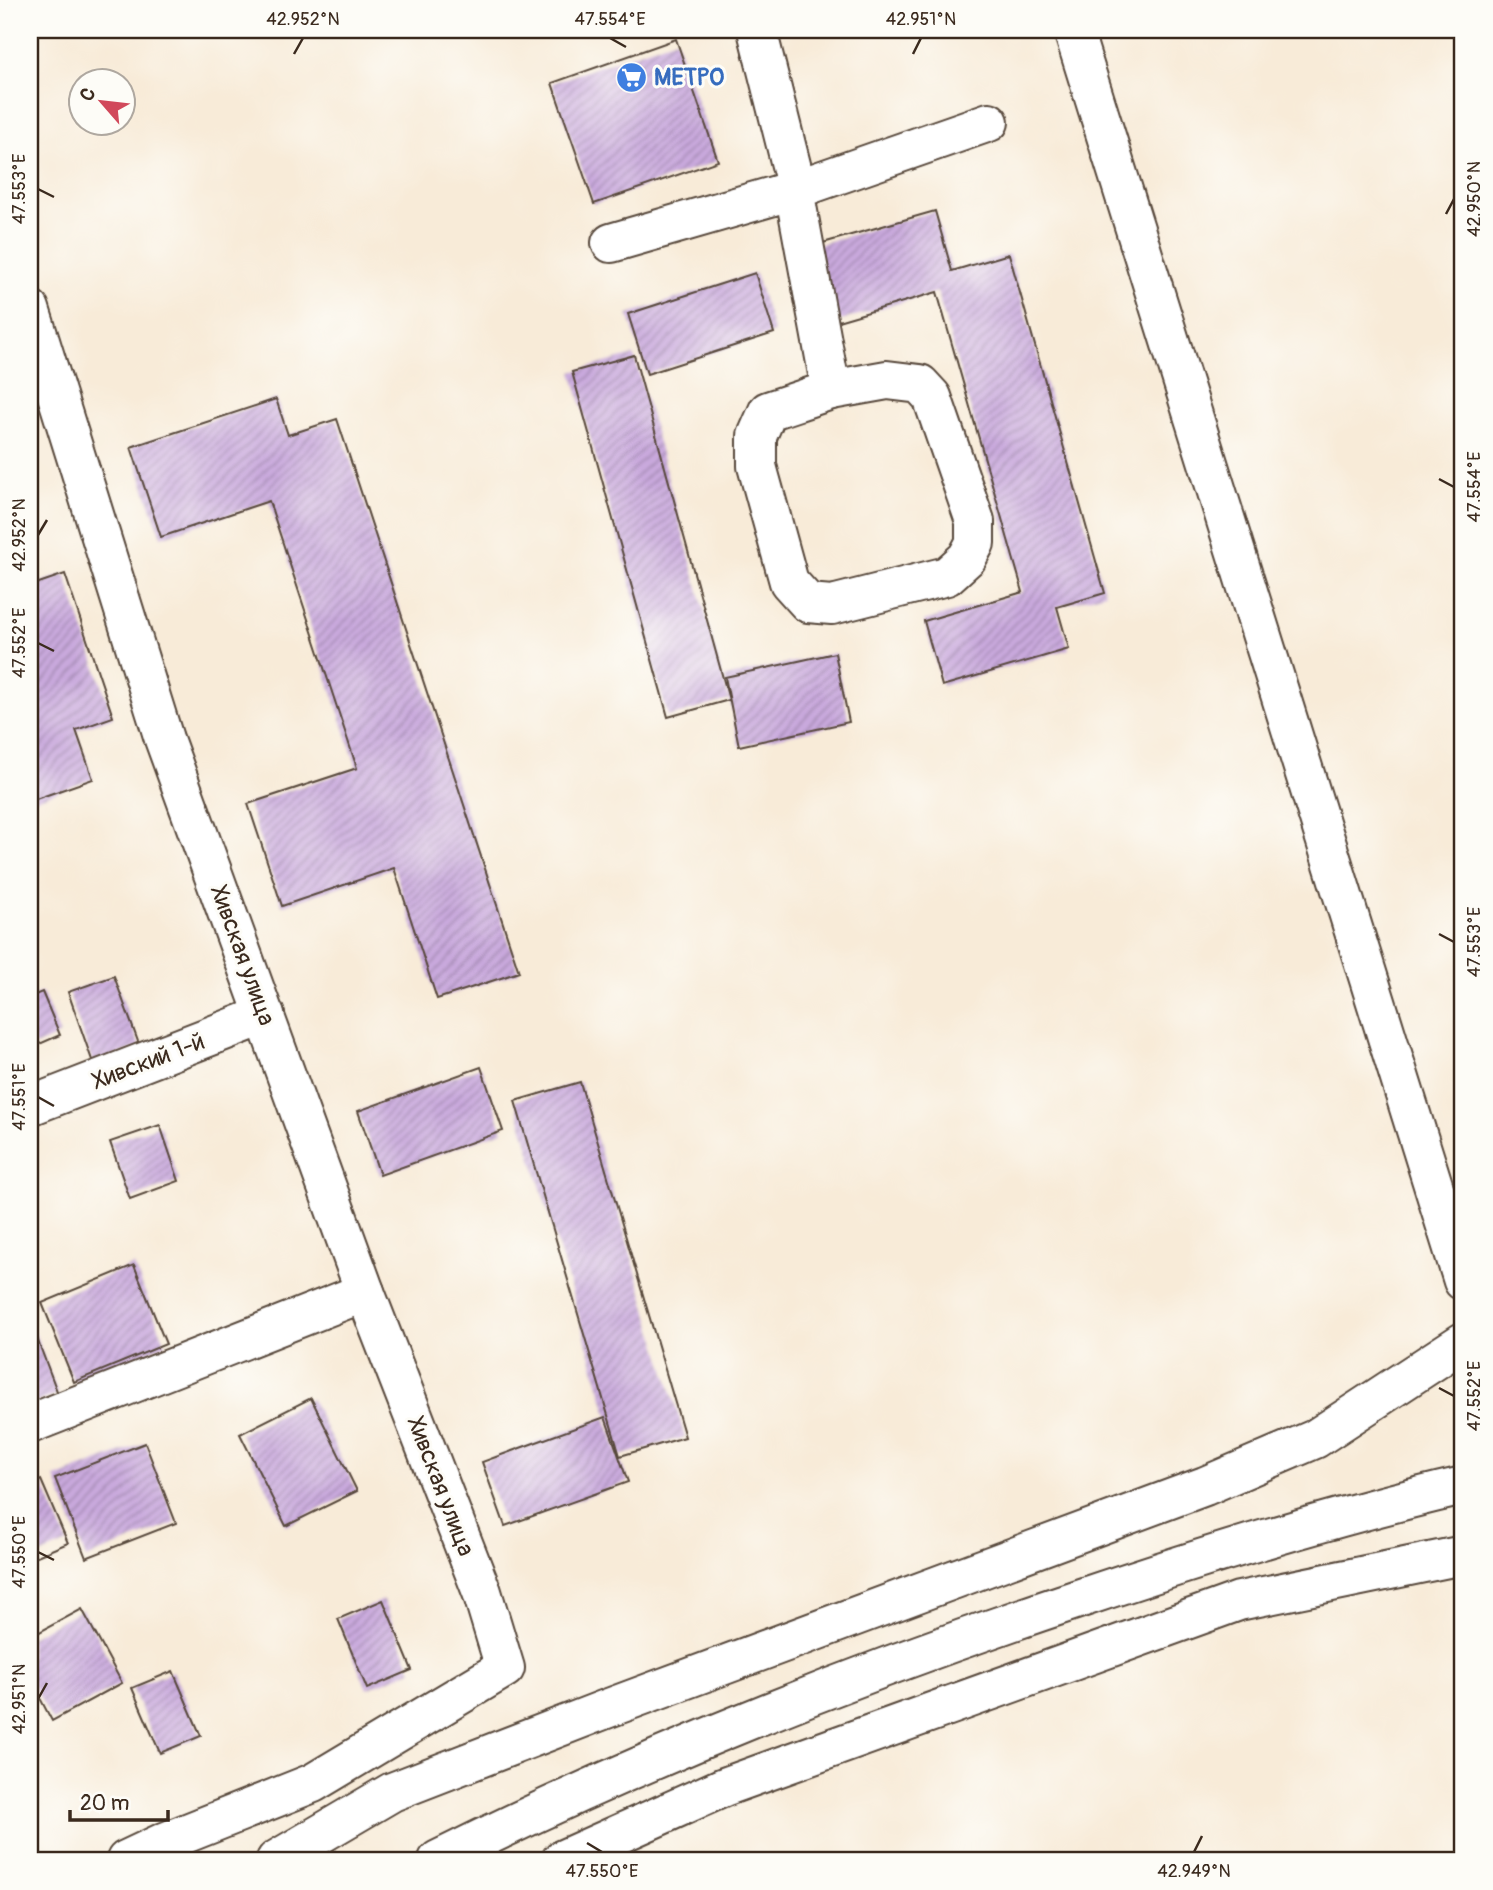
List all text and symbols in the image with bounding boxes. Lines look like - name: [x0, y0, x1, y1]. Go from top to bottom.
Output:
- text: 42.952°N: [266, 8, 340, 31]
- text: 47.554°E: [574, 8, 646, 31]
- text: 42.951°N: [886, 8, 956, 31]
- supermarket icon: МЕТРО: [614, 60, 648, 94]
- place label: МЕТРО: [654, 63, 724, 92]
- north arrow: [66, 66, 136, 136]
- text: С: [75, 83, 101, 105]
- text: 47.553°E: [8, 154, 31, 224]
- text: 42.950°N: [1463, 161, 1486, 237]
- text: 47.554°E: [1463, 451, 1486, 523]
- text: 42.952°N: [8, 498, 31, 572]
- text: 47.552°E: [8, 608, 31, 678]
- street label: Хивская улица: [204, 881, 281, 1029]
- text: 47.553°E: [1463, 907, 1486, 977]
- street label: Хивский 1-й: [88, 1027, 209, 1096]
- text: 47.551°E: [8, 1063, 31, 1131]
- text: 47.552°E: [1463, 1361, 1486, 1431]
- street label: Хивская улица: [401, 1412, 480, 1560]
- text: 47.550°E: [8, 1516, 31, 1588]
- text: 42.951°N: [8, 1664, 31, 1734]
- scale bar: [70, 1778, 168, 1822]
- text: 20 m: [80, 1790, 129, 1817]
- text: 47.550°E: [566, 1860, 638, 1883]
- text: 42.949°N: [1157, 1860, 1231, 1883]

